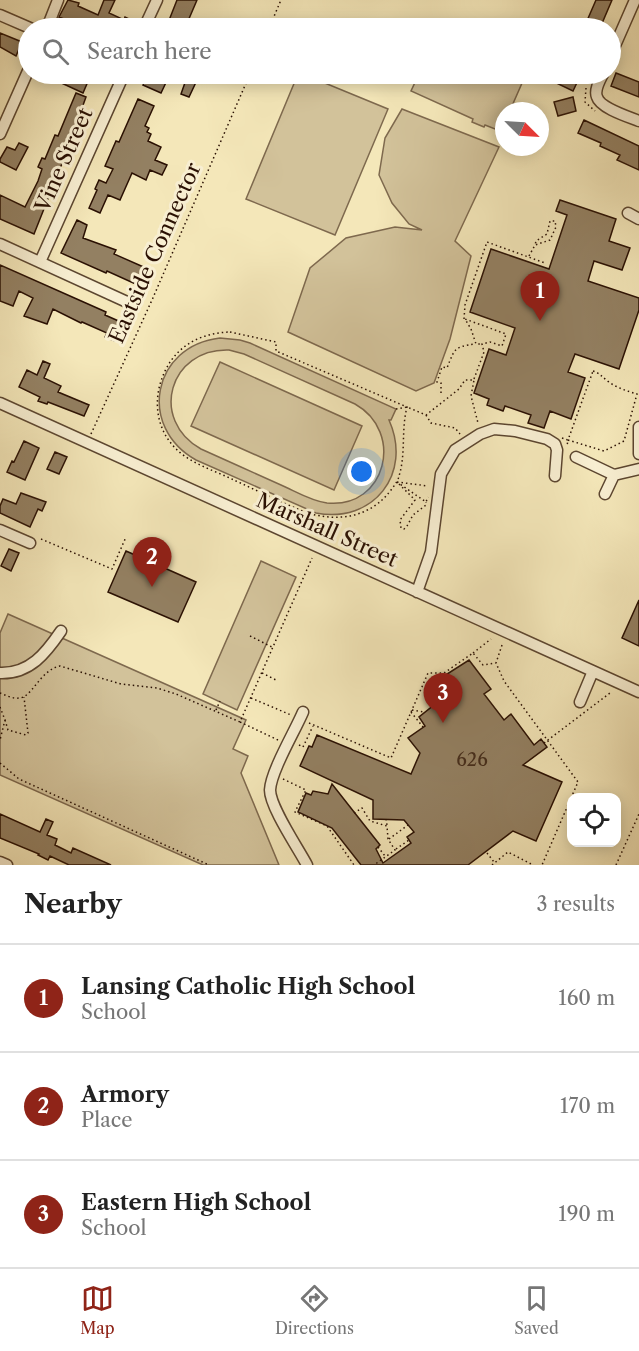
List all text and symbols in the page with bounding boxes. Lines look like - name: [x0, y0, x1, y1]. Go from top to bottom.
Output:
- search box: [18, 18, 621, 84]
- icon: search: [39, 35, 72, 68]
- text: Search here: [87, 38, 212, 65]
- north arrow: [495, 102, 549, 156]
- street label: Vine Street: [29, 103, 98, 217]
- street label: Eastside Connector: [103, 159, 206, 347]
- pin: 1: [520, 272, 560, 321]
- your location: [347, 457, 376, 486]
- street label: Marshall Street: [253, 487, 402, 572]
- pin: 2: [132, 538, 172, 587]
- pin: 3: [424, 674, 462, 723]
- house number: 626: [456, 749, 488, 771]
- map controls: [567, 793, 621, 847]
- button: locate: [567, 793, 621, 847]
- text: Nearby: [24, 888, 122, 920]
- text: 3 results: [537, 892, 615, 916]
- text: Lansing Catholic High School: [81, 973, 415, 1000]
- text: 1: [39, 986, 48, 1010]
- text: 160 m: [558, 986, 615, 1010]
- text: School: [81, 1000, 146, 1024]
- text: Armory: [81, 1081, 169, 1108]
- text: 2: [38, 1094, 49, 1118]
- text: 170 m: [560, 1094, 615, 1118]
- text: Place: [81, 1108, 132, 1132]
- text: Eastern High School: [81, 1189, 311, 1216]
- text: 3: [38, 1202, 49, 1226]
- text: 190 m: [558, 1202, 615, 1226]
- text: School: [81, 1216, 146, 1240]
- tab: Map: [80, 1282, 115, 1338]
- tab: Directions: [275, 1282, 354, 1338]
- tab: Saved: [514, 1282, 559, 1338]

